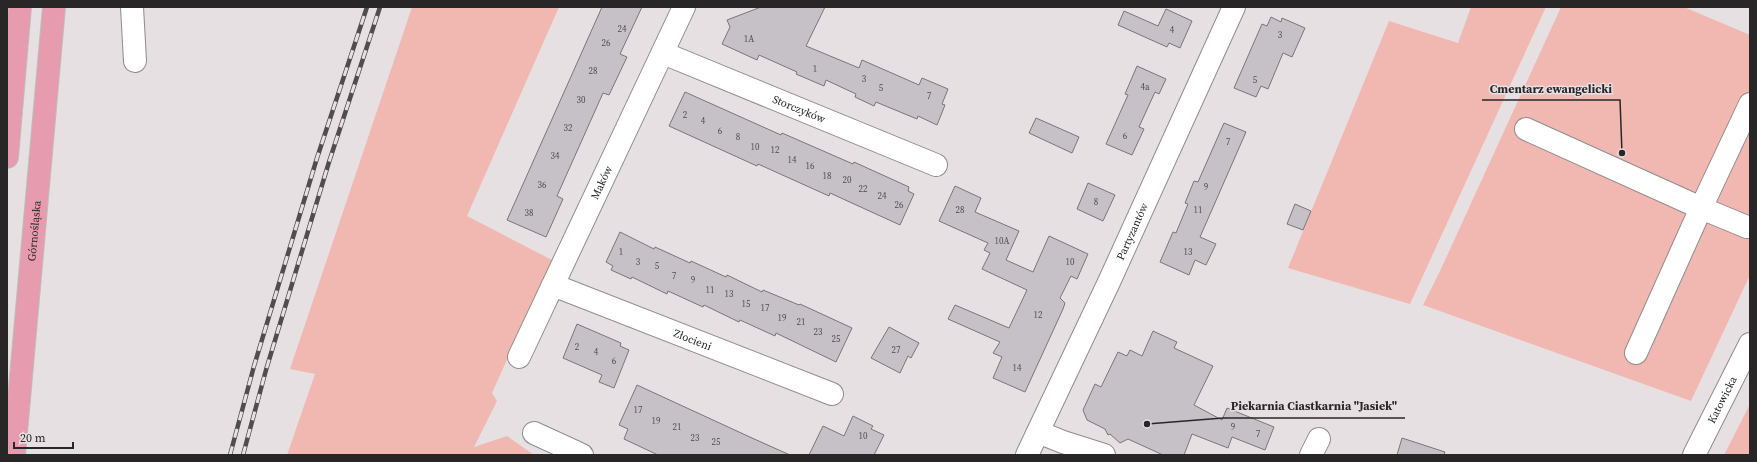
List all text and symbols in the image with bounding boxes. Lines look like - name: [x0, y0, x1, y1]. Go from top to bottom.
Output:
- house number: 24: [617, 23, 627, 35]
- house number: 4: [1170, 24, 1175, 36]
- house number: 3: [1278, 29, 1283, 41]
- house number: 1A: [744, 33, 754, 45]
- house number: 26: [601, 37, 611, 49]
- house number: 1: [813, 63, 817, 75]
- house number: 28: [588, 65, 598, 77]
- house number: 3: [862, 73, 867, 85]
- house number: 5: [1253, 74, 1258, 86]
- callout: Cmentarz ewangelicki: [1482, 76, 1620, 100]
- house number: 4a: [1140, 81, 1150, 93]
- text: Cmentarz ewangelicki: [1490, 81, 1612, 97]
- house number: 5: [879, 82, 884, 94]
- house number: 7: [927, 90, 932, 102]
- street label: Storczyków: [770, 92, 828, 127]
- house number: 30: [576, 94, 586, 106]
- house number: 2: [683, 109, 688, 121]
- house number: 4: [701, 115, 706, 127]
- house number: 32: [563, 122, 573, 134]
- house number: 6: [718, 125, 723, 137]
- house number: 6: [1123, 130, 1128, 142]
- house number: 8: [736, 131, 741, 143]
- house number: 7: [1226, 136, 1231, 148]
- house number: 10: [750, 141, 760, 153]
- house number: 12: [770, 144, 780, 156]
- house number: 34: [550, 150, 560, 162]
- house number: 14: [787, 154, 797, 166]
- house number: 16: [805, 160, 815, 172]
- street label: Maków: [587, 163, 616, 202]
- house number: 18: [822, 170, 832, 182]
- house number: 20: [842, 174, 852, 186]
- house number: 36: [537, 179, 547, 191]
- house number: 9: [1204, 181, 1209, 193]
- house number: 22: [858, 183, 868, 195]
- house number: 24: [877, 190, 887, 202]
- house number: 8: [1094, 196, 1099, 208]
- house number: 26: [894, 199, 904, 211]
- street label: Górnośląska: [24, 200, 45, 262]
- street label: Partyzantów: [1113, 200, 1152, 263]
- house number: 28: [955, 204, 965, 216]
- house number: 11: [1193, 204, 1203, 216]
- house number: 38: [524, 207, 534, 219]
- house number: 10A: [995, 235, 1010, 247]
- house number: 1: [619, 246, 623, 258]
- house number: 13: [1183, 246, 1193, 258]
- house number: 3: [636, 256, 641, 268]
- house number: 10: [1065, 256, 1075, 268]
- house number: 5: [655, 260, 660, 272]
- house number: 7: [672, 270, 677, 282]
- house number: 9: [691, 274, 696, 286]
- house number: 11: [705, 284, 715, 296]
- house number: 13: [724, 288, 734, 300]
- house number: 15: [741, 298, 751, 310]
- house number: 17: [760, 302, 770, 314]
- house number: 12: [1033, 309, 1043, 321]
- house number: 19: [777, 312, 787, 324]
- house number: 21: [796, 316, 806, 328]
- street label: Złocieni: [671, 326, 714, 354]
- house number: 23: [813, 326, 823, 338]
- house number: 25: [831, 333, 841, 345]
- house number: 2: [575, 341, 580, 353]
- house number: 27: [891, 344, 901, 356]
- house number: 4: [594, 346, 599, 358]
- house number: 6: [612, 355, 617, 367]
- house number: 14: [1012, 362, 1022, 374]
- street label: Katowicka: [1704, 373, 1741, 426]
- callout: Piekarnia Ciastkarnia "Jasiek": [1223, 394, 1405, 418]
- text: Piekarnia Ciastkarnia "Jasiek": [1231, 398, 1397, 414]
- house number: 17: [633, 404, 643, 416]
- house number: 19: [651, 415, 661, 427]
- house number: 21: [672, 421, 682, 433]
- house number: 9: [1231, 421, 1236, 433]
- scale bar: [14, 424, 73, 450]
- house number: 7: [1256, 428, 1261, 440]
- text: 20 m: [20, 430, 46, 446]
- house number: 10: [858, 430, 868, 442]
- house number: 23: [690, 432, 700, 444]
- house number: 25: [711, 436, 721, 448]

